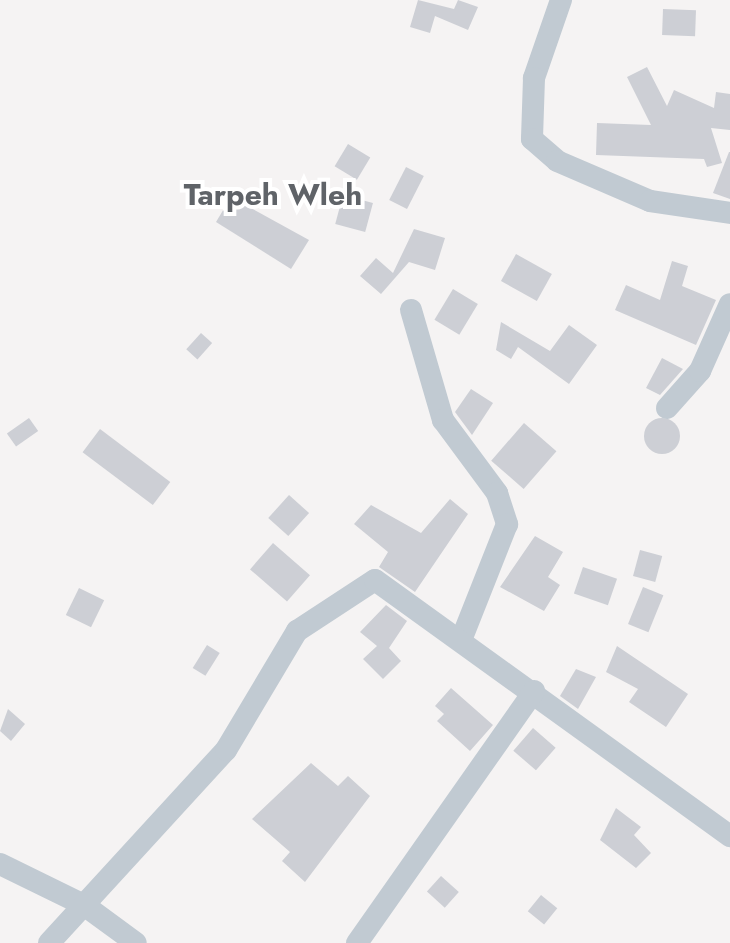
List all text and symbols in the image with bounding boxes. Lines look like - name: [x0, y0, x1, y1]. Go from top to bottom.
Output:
- district label: Tarpeh Wleh: [184, 177, 362, 213]

